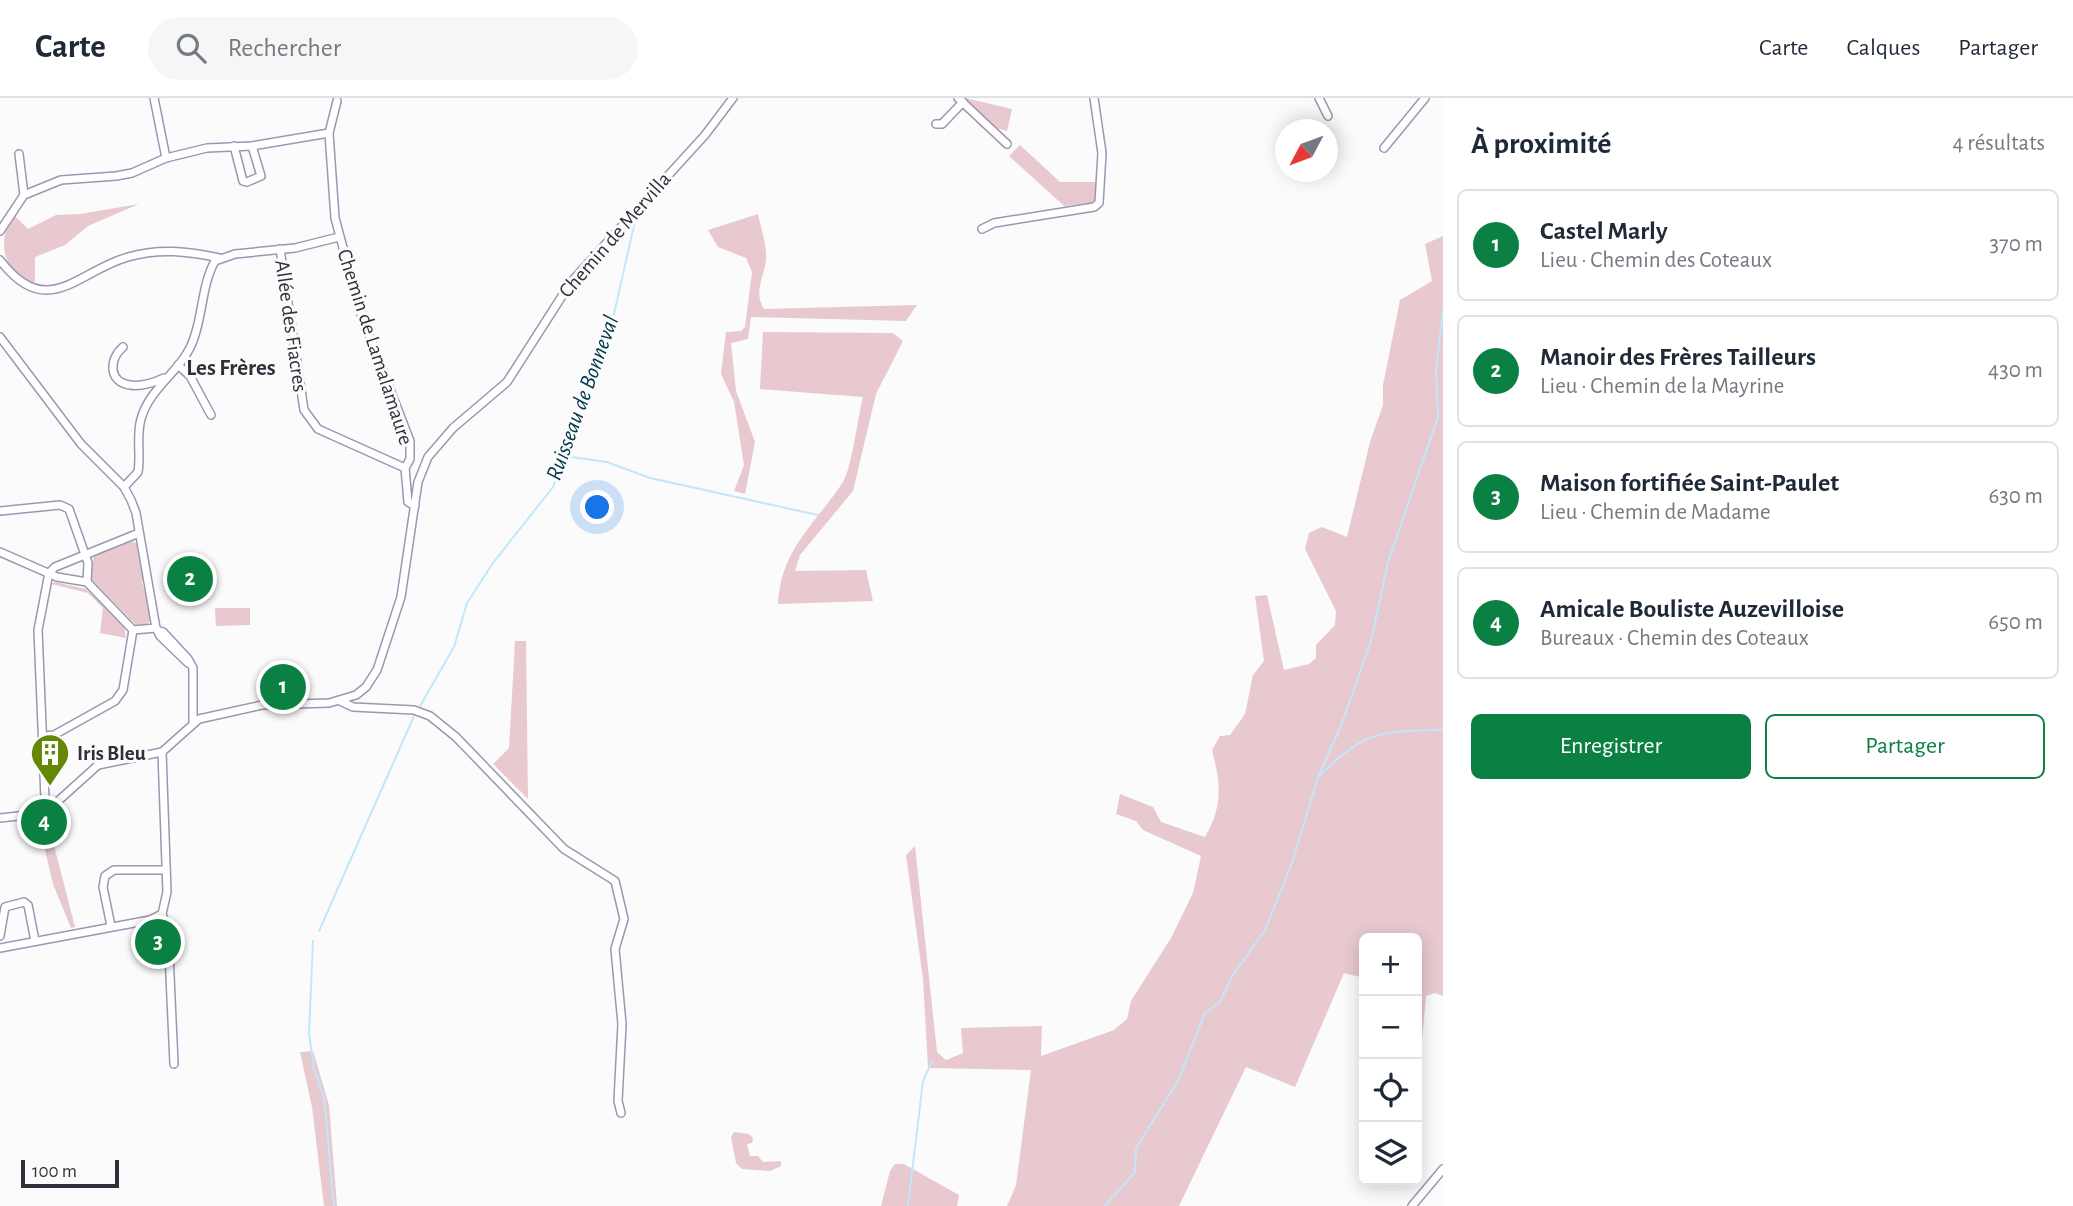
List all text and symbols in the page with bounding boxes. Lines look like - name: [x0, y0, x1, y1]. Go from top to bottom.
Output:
- search box: [148, 17, 638, 80]
- icon: search: [172, 29, 210, 67]
- text: Carte: [35, 31, 106, 64]
- text: Rechercher: [228, 35, 341, 61]
- text: Carte: [1759, 36, 1808, 60]
- text: Calques: [1846, 36, 1920, 60]
- text: Partager: [1958, 36, 2038, 60]
- north arrow: [1275, 119, 1338, 182]
- text: À proximité: [1471, 129, 1611, 159]
- text: 4 résultats: [1952, 132, 2045, 155]
- street label: Chemin de Mervilla: [555, 168, 675, 302]
- text: Castel Marly: [1540, 218, 1668, 244]
- text: 1: [1492, 233, 1500, 256]
- text: 370 m: [1990, 233, 2043, 256]
- street label: Chemin de Lamalamaure: [333, 246, 417, 448]
- text: Lieu · Chemin des Coteaux: [1540, 249, 1772, 272]
- street label: Allée des Fiacres: [271, 259, 311, 393]
- water label: Ruisseau de Bonneval: [543, 312, 624, 483]
- text: Manoir des Frères Tailleurs: [1540, 344, 1816, 370]
- district label: Les Frères: [186, 357, 276, 380]
- text: 2: [1491, 359, 1501, 382]
- text: 430 m: [1988, 359, 2043, 382]
- text: Lieu · Chemin de la Mayrine: [1540, 375, 1784, 398]
- text: Maison fortifiée Saint-Paulet: [1540, 470, 1839, 496]
- text: 3: [1491, 485, 1501, 508]
- text: 630 m: [1988, 485, 2043, 508]
- your location: [580, 490, 614, 524]
- text: Lieu · Chemin de Madame: [1540, 501, 1771, 524]
- pin: 2: [167, 553, 213, 605]
- text: Amicale Bouliste Auzevilloise: [1540, 596, 1844, 622]
- text: 4: [1490, 611, 1502, 634]
- text: 650 m: [1988, 611, 2043, 634]
- text: Bureaux · Chemin des Coteaux: [1540, 627, 1809, 650]
- pin: 1: [260, 661, 306, 713]
- button: Enregistrer: [1471, 714, 1751, 779]
- button: Partager: [1765, 714, 2045, 779]
- building icon: Iris Bleu: [29, 732, 71, 787]
- place label: Iris Bleu: [77, 743, 146, 764]
- pin: 4: [21, 796, 67, 848]
- pin: 3: [135, 916, 181, 968]
- map controls: [1359, 933, 1422, 1185]
- button: +: [1359, 933, 1422, 996]
- button: −: [1359, 996, 1422, 1059]
- button: locate: [1359, 1059, 1422, 1122]
- button: layers: [1359, 1122, 1422, 1185]
- scale bar: [21, 1157, 119, 1189]
- text: 100 m: [32, 1162, 77, 1181]

